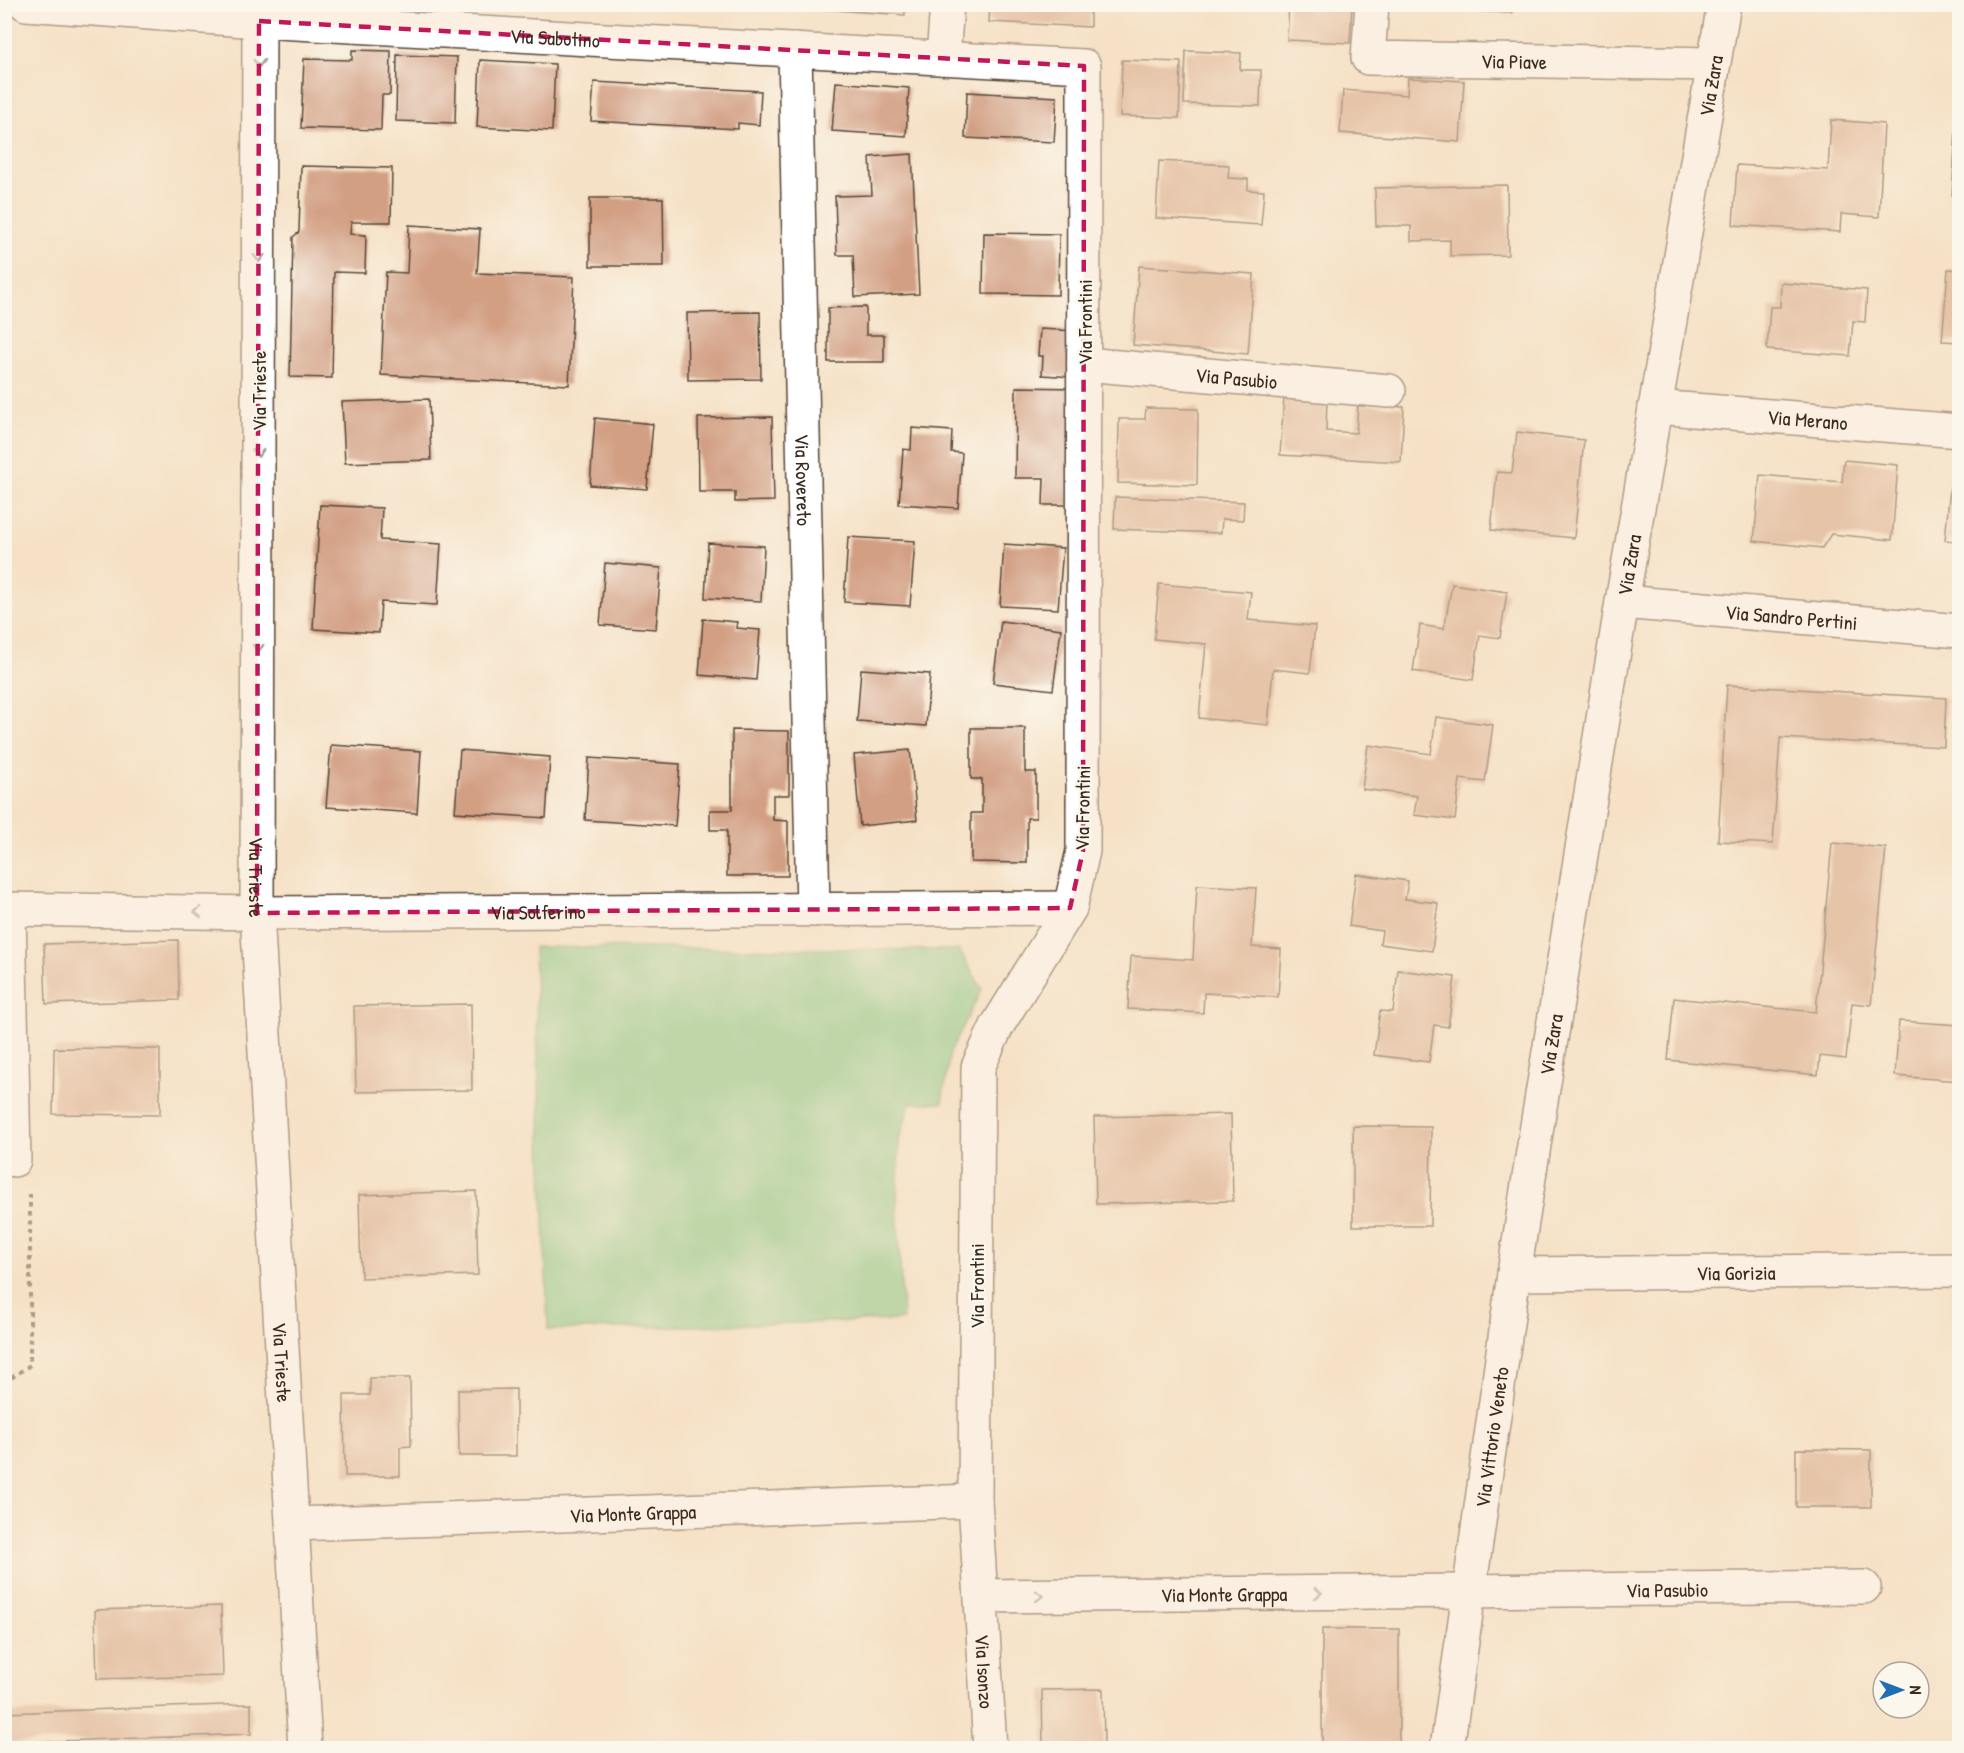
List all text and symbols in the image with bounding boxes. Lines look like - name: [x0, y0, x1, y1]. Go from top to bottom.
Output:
- street label: Via Sabotino: [509, 21, 601, 53]
- street label: Via Piave: [1481, 46, 1547, 75]
- street label: Via Zara: [1692, 53, 1729, 118]
- one-way arrow: [253, 58, 265, 67]
- one-way arrow: [253, 253, 265, 262]
- street label: Via Frontini: [1071, 279, 1098, 365]
- street label: Via Trieste: [245, 351, 272, 431]
- street label: Via Pasubio: [1194, 360, 1279, 395]
- street label: Via Merano: [1766, 402, 1849, 436]
- street label: Via Rovereto: [790, 434, 818, 526]
- one-way arrow: [252, 448, 264, 457]
- street label: Via Zara: [1610, 532, 1647, 598]
- street label: Via Sandro Pertini: [1724, 597, 1859, 636]
- one-way arrow: [252, 643, 264, 652]
- street label: Via Frontini: [1068, 765, 1096, 851]
- street label: Via Trieste: [243, 837, 271, 918]
- street label: Via Solferino: [490, 897, 586, 925]
- one-way arrow: [194, 906, 203, 918]
- street label: Via Zara: [1532, 1012, 1569, 1077]
- street label: Via Frontini: [963, 1243, 990, 1329]
- street label: Via Gorizia: [1696, 1258, 1776, 1286]
- street label: Via Trieste: [267, 1321, 299, 1403]
- street label: Via Vittorio Veneto: [1468, 1365, 1514, 1509]
- street label: Via Monte Grappa: [569, 1497, 697, 1528]
- street label: Via Pasubio: [1626, 1575, 1708, 1603]
- street label: Via Monte Grappa: [1160, 1579, 1288, 1608]
- one-way arrow: [1314, 1587, 1323, 1599]
- one-way arrow: [1035, 1590, 1044, 1602]
- street label: Via Isonzo: [970, 1634, 1001, 1709]
- north arrow: [1871, 1660, 1931, 1720]
- text: N: [1905, 1686, 1927, 1695]

